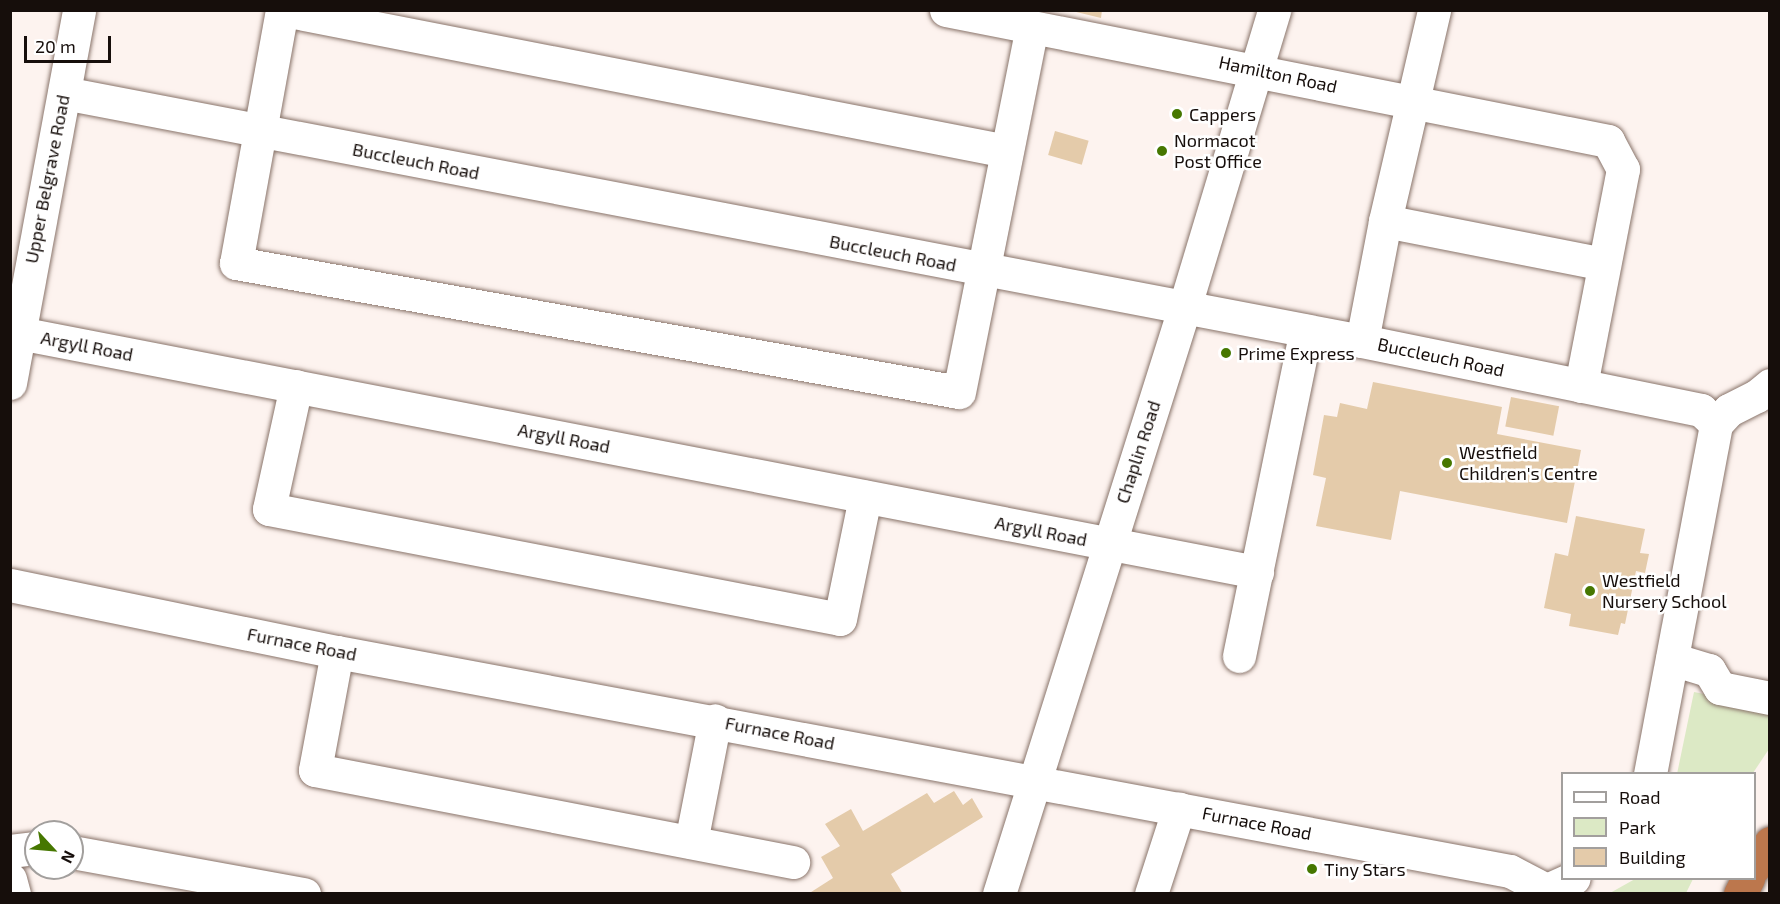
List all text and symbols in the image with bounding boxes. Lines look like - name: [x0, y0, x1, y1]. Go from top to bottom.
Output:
- scale bar: [27, 24, 114, 62]
- text: 20 m: [35, 35, 76, 57]
- street label: Hamilton Road: [1217, 51, 1339, 97]
- street label: Upper Belgrave Road: [20, 93, 74, 265]
- place label: Cappers: [1189, 103, 1256, 125]
- marker: Cappers: [1170, 107, 1184, 121]
- place label: Normacot Post Office: [1174, 130, 1262, 172]
- street label: Buccleuch Road: [351, 138, 481, 184]
- marker: Normacot Post Office: [1155, 144, 1169, 158]
- street label: Buccleuch Road: [828, 230, 958, 276]
- street label: Argyll Road: [39, 326, 135, 366]
- street label: Buccleuch Road: [1376, 333, 1506, 381]
- place label: Prime Express: [1238, 342, 1355, 364]
- marker: Prime Express: [1219, 346, 1233, 360]
- street label: Chaplin Road: [1111, 398, 1165, 506]
- street label: Argyll Road: [516, 418, 612, 458]
- place label: Westfield Children's Centre: [1459, 442, 1598, 484]
- marker: Westfield Children's Centre: [1440, 456, 1454, 470]
- street label: Argyll Road: [993, 511, 1089, 551]
- place label: Westfield Nursery School: [1602, 570, 1727, 612]
- marker: Westfield Nursery School: [1583, 584, 1597, 598]
- street label: Furnace Road: [245, 623, 359, 665]
- street label: Furnace Road: [723, 712, 837, 754]
- legend: [1561, 772, 1756, 880]
- text: Road: [1619, 786, 1660, 808]
- street label: Furnace Road: [1200, 802, 1314, 844]
- text: Park: [1619, 816, 1656, 838]
- north arrow: [24, 820, 84, 880]
- text: Building: [1619, 846, 1686, 868]
- text: N: [58, 848, 80, 867]
- place label: Tiny Stars: [1324, 858, 1406, 880]
- marker: Tiny Stars: [1305, 862, 1319, 876]

